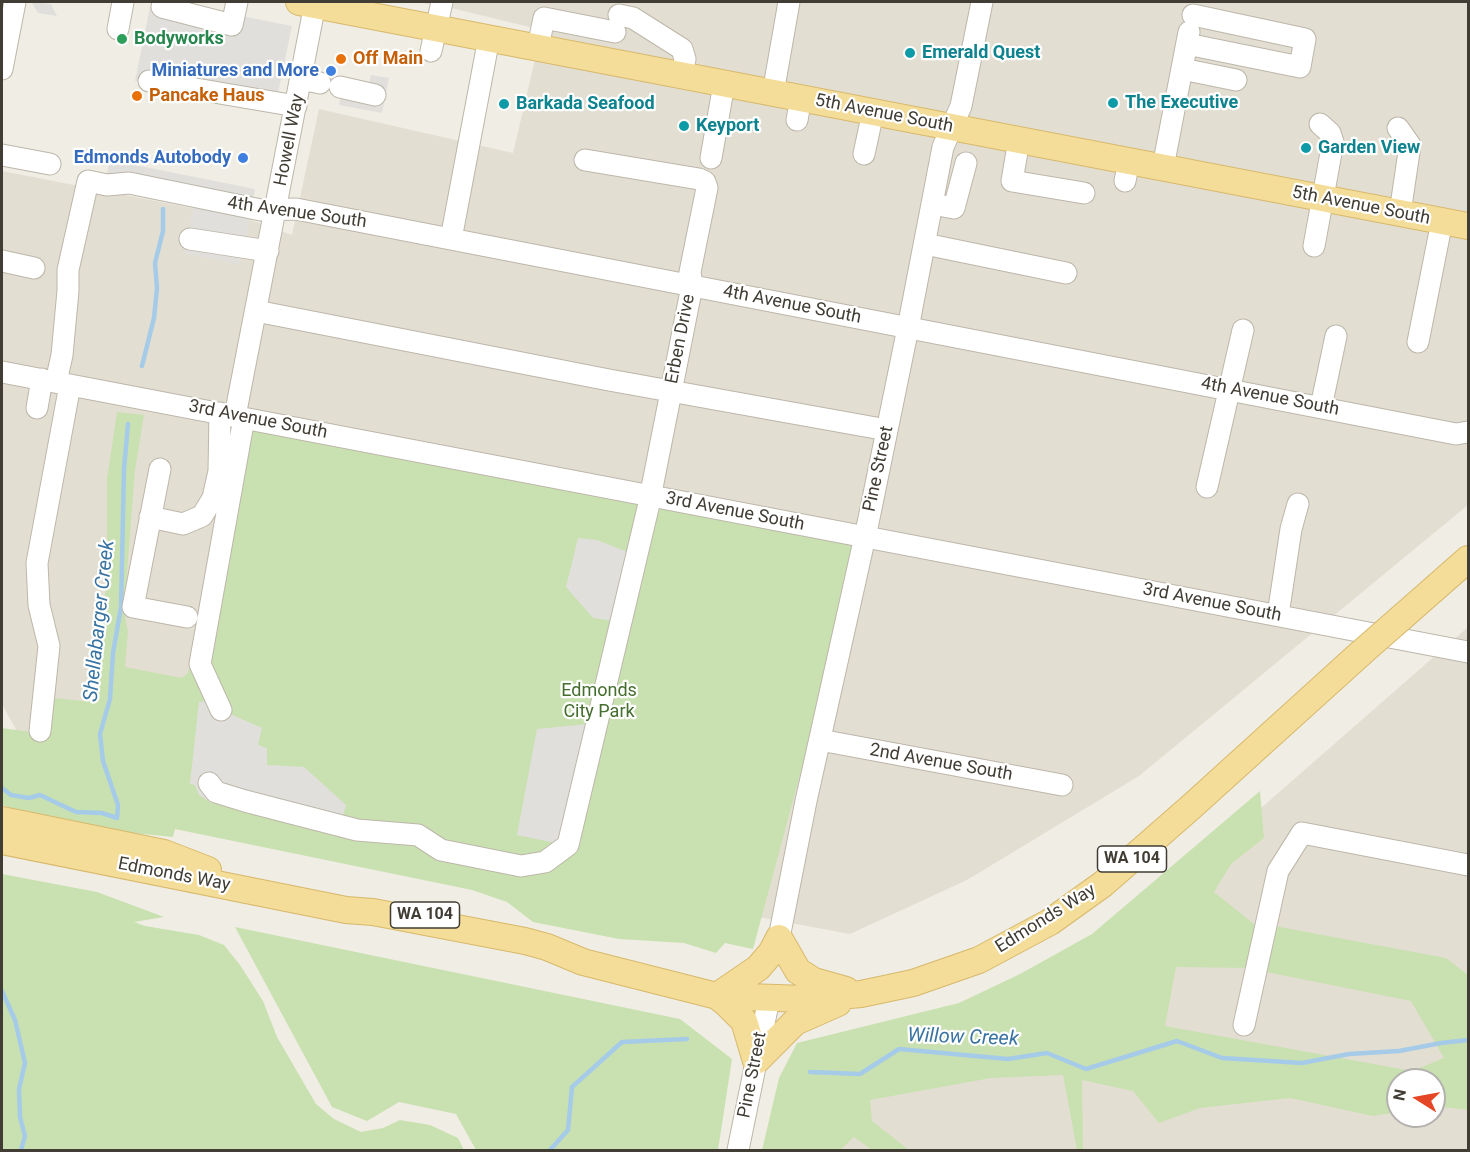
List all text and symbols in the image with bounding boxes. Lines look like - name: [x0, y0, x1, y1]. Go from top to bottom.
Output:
- place label: Bodyworks: [134, 28, 224, 50]
- marker: Bodyworks: [115, 32, 129, 46]
- place label: Emerald Quest: [922, 42, 1040, 64]
- marker: Emerald Quest: [903, 46, 917, 60]
- place label: Off Main: [353, 48, 423, 70]
- marker: Off Main: [334, 52, 348, 66]
- place label: Miniatures and More: [152, 60, 319, 82]
- marker: Miniatures and More: [324, 64, 338, 78]
- place label: Pancake Haus: [149, 85, 265, 107]
- marker: Pancake Haus: [130, 89, 144, 103]
- street label: 5th Avenue South: [813, 90, 955, 138]
- street label: Howell Way: [271, 92, 309, 188]
- place label: The Executive: [1125, 92, 1238, 114]
- place label: Barkada Seafood: [516, 93, 655, 115]
- marker: The Executive: [1106, 96, 1120, 110]
- marker: Barkada Seafood: [497, 97, 511, 111]
- place label: Keyport: [696, 115, 759, 137]
- marker: Keyport: [677, 119, 691, 133]
- place label: Garden View: [1318, 137, 1420, 159]
- marker: Garden View: [1299, 141, 1313, 155]
- place label: Edmonds Autobody: [74, 147, 231, 169]
- marker: Edmonds Autobody: [236, 151, 250, 165]
- street label: 5th Avenue South: [1290, 182, 1432, 230]
- street label: 4th Avenue South: [226, 193, 368, 233]
- street label: 4th Avenue South: [721, 281, 863, 329]
- street label: Erben Drive: [662, 292, 700, 386]
- street label: 4th Avenue South: [1199, 373, 1341, 421]
- street label: 3rd Avenue South: [187, 396, 329, 444]
- street label: Pine Street: [859, 424, 899, 514]
- street label: 3rd Avenue South: [664, 488, 806, 536]
- water label: Shellabarger Creek: [80, 539, 120, 703]
- street label: 3rd Avenue South: [1141, 579, 1283, 627]
- park label: Edmonds City Park: [561, 680, 637, 722]
- street label: 2nd Avenue South: [868, 740, 1014, 786]
- road number: WA 104: [1098, 846, 1166, 872]
- street label: Edmonds Way: [116, 854, 232, 896]
- street label: Edmonds Way: [992, 880, 1100, 958]
- road number: WA 104: [390, 902, 460, 928]
- water label: Willow Creek: [907, 1024, 1019, 1052]
- street label: Pine Street: [734, 1030, 772, 1120]
- north arrow: [1386, 1068, 1446, 1128]
- text: N: [1389, 1088, 1410, 1102]

